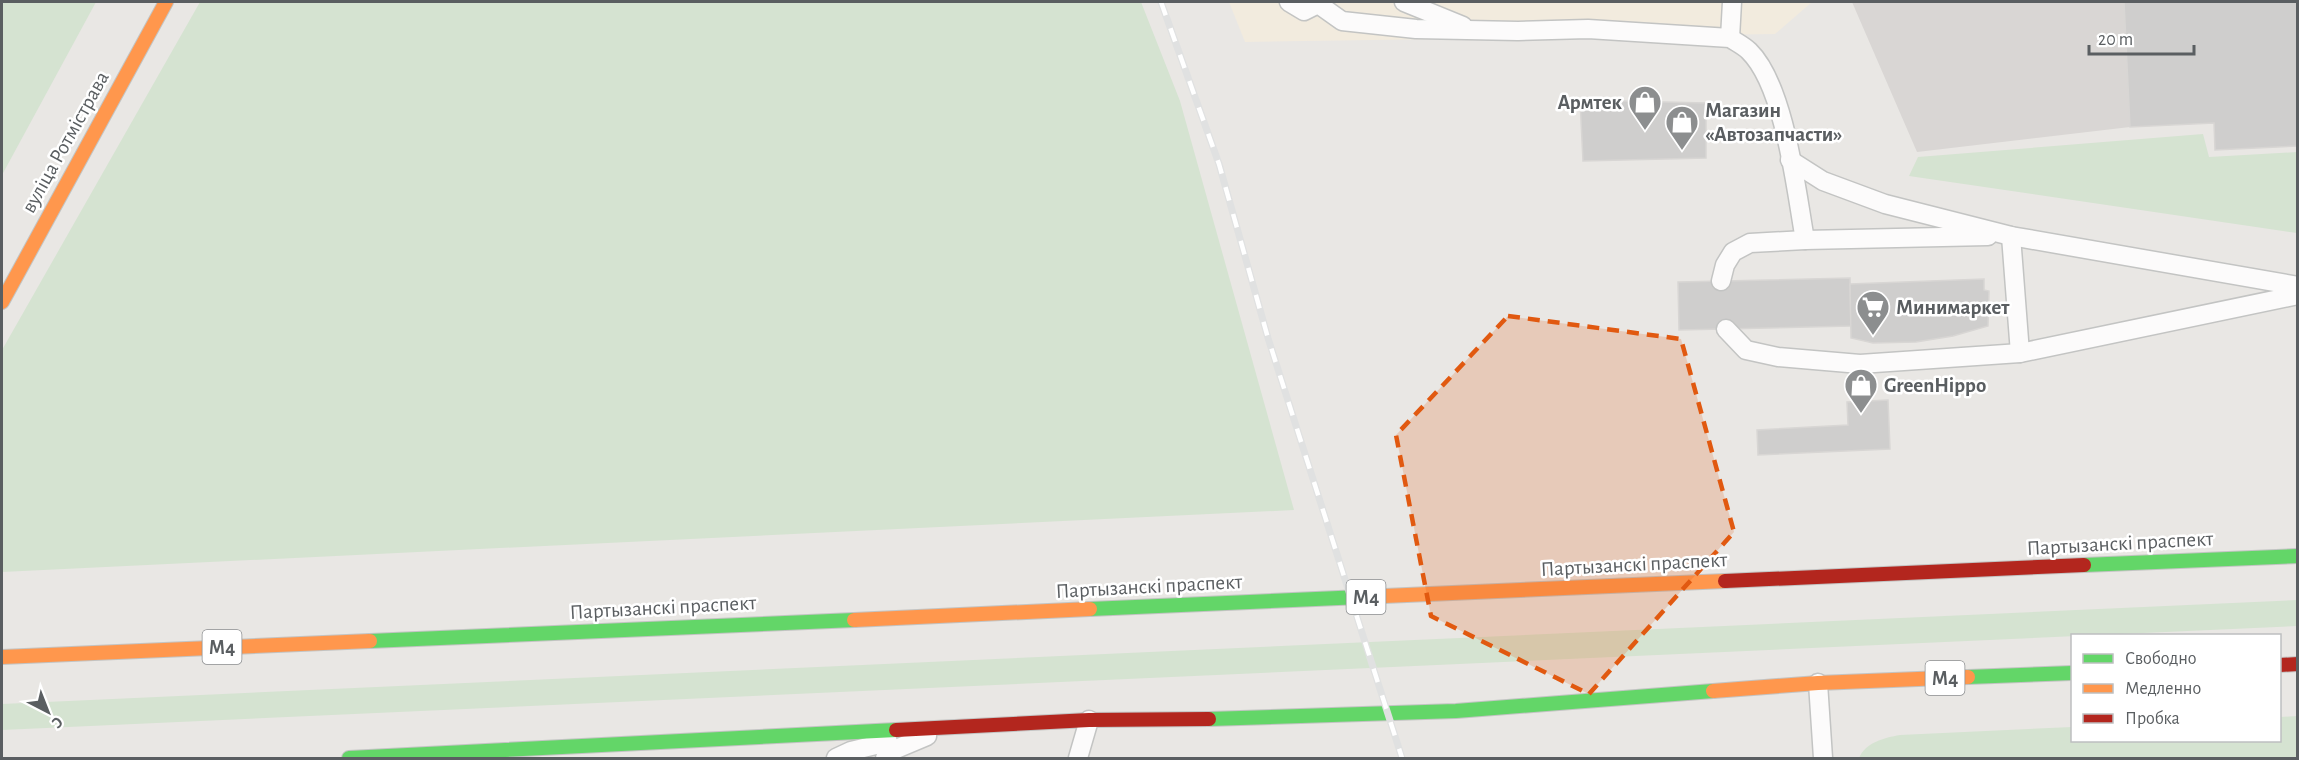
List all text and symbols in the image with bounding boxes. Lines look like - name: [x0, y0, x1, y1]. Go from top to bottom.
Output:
- scale bar: [2089, 18, 2194, 56]
- text: 20 m: [2098, 31, 2133, 49]
- street label: вуліца Ротмістрава: [18, 68, 113, 217]
- shop icon: Армтек: [1627, 84, 1663, 131]
- place label: Армтек: [1557, 92, 1623, 113]
- place label: Магазин «Автозапчасти»: [1705, 100, 1842, 145]
- shop icon: Магазин «Автозапчасти»: [1664, 104, 1700, 151]
- supermarket icon: Минимаркет: [1855, 289, 1891, 336]
- place label: Минимаркет: [1896, 297, 2010, 318]
- shop icon: GreenHippo: [1843, 367, 1879, 414]
- place label: GreenHippo: [1884, 375, 1986, 396]
- street label: Партызанскі праспект: [2026, 528, 2214, 559]
- street label: Партызанскі праспект: [1540, 549, 1728, 580]
- street label: Партызанскі праспект: [1055, 571, 1243, 602]
- road number: М4: [1346, 580, 1386, 614]
- street label: Партызанскі праспект: [569, 592, 757, 623]
- road number: М4: [202, 630, 242, 664]
- legend: [2071, 634, 2281, 742]
- text: Свободно: [2125, 649, 2197, 668]
- road number: М4: [1926, 661, 1964, 695]
- text: Медленно: [2125, 680, 2201, 698]
- north arrow: [18, 682, 78, 742]
- text: Пробка: [2125, 709, 2180, 728]
- text: С: [49, 713, 66, 731]

